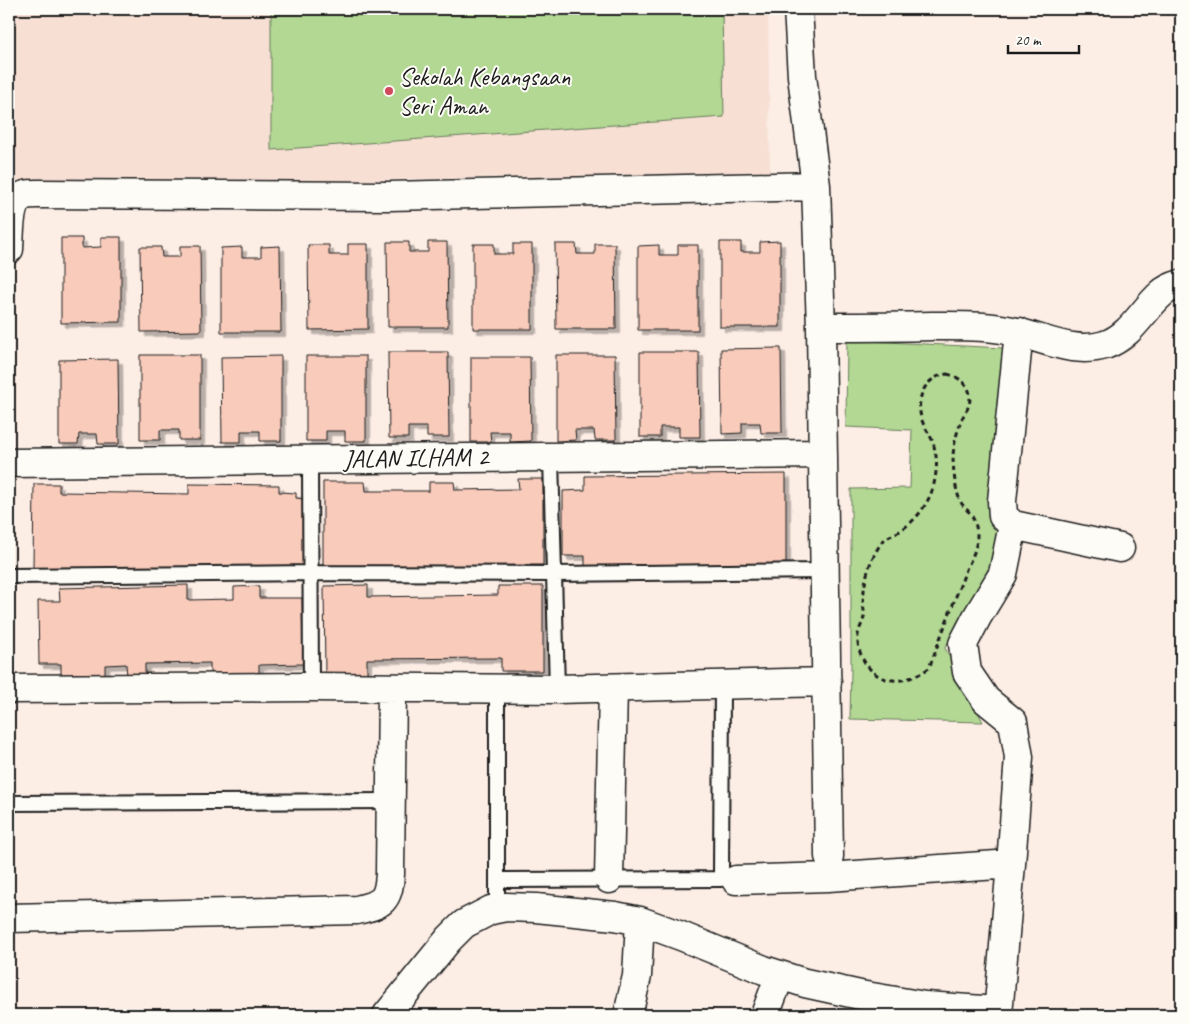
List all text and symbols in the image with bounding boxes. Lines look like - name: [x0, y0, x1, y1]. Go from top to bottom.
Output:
- scale bar: [1008, 22, 1079, 54]
- text: 20 m: [1015, 31, 1042, 50]
- place label: Sekolah Kebangsaan Seri Aman: [399, 61, 571, 122]
- marker: Sekolah Kebangsaan Seri Aman: [383, 85, 395, 97]
- street label: JALAN ILHAM 2: [342, 441, 490, 475]

